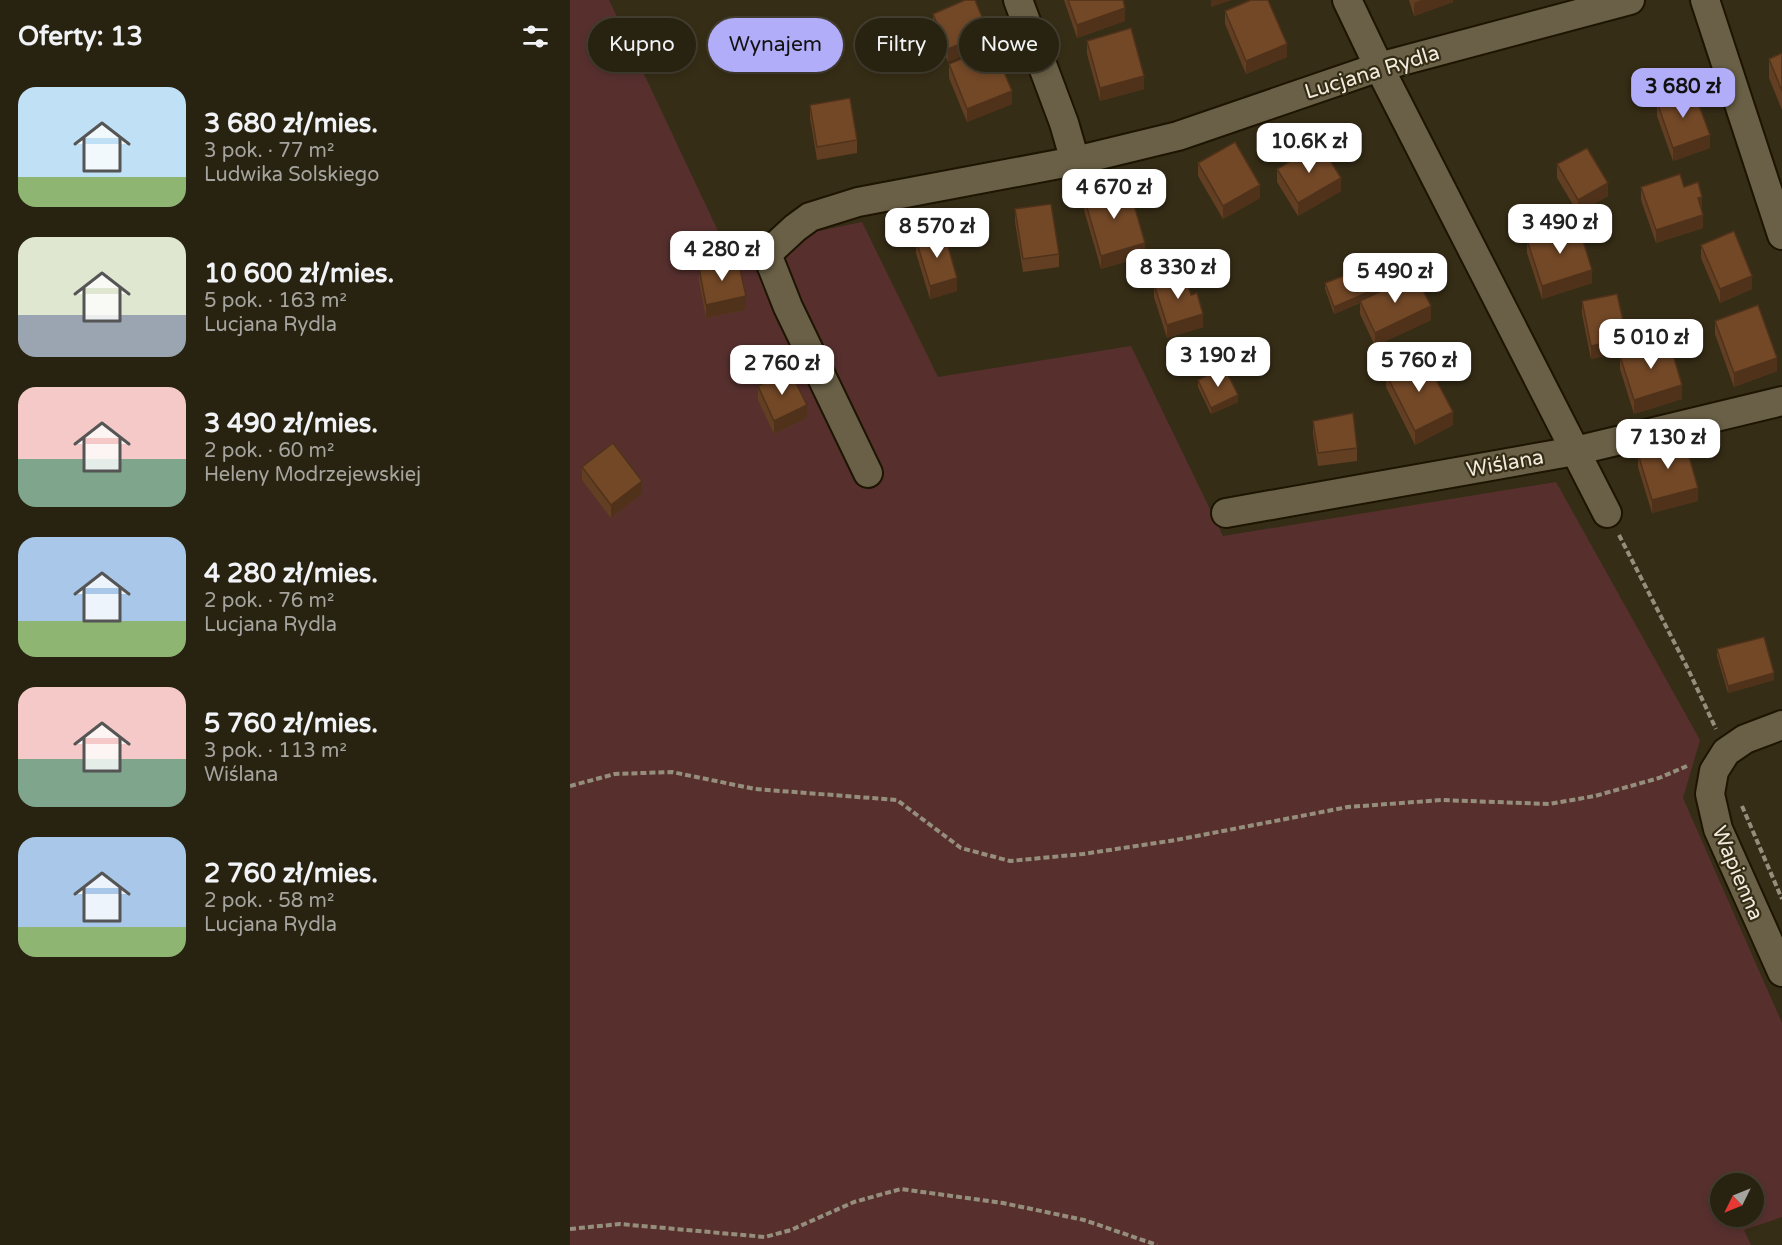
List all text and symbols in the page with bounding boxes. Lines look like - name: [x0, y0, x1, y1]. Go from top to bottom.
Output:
- chip: Kupno: [588, 18, 696, 72]
- chip: Wynajem: [708, 18, 843, 72]
- chip: Filtry: [855, 18, 947, 72]
- chip: Nowe: [959, 18, 1059, 72]
- icon: filters: [519, 20, 552, 53]
- text: Oferty: 13: [18, 21, 143, 52]
- street label: Lucjana Rydla: [1302, 40, 1443, 105]
- pin: 3 680 zł: [1621, 68, 1745, 119]
- text: 3 680 zł: [1645, 75, 1721, 99]
- text: 3 680 zł/mies.: [204, 108, 378, 139]
- icon: home: [66, 111, 138, 183]
- pin: 10.6K zł: [1247, 123, 1371, 174]
- text: 10.6K zł: [1271, 130, 1347, 154]
- text: 3 pok. · 77 m²: [204, 139, 334, 163]
- text: Ludwika Solskiego: [204, 163, 379, 187]
- pin: 4 670 zł: [1052, 169, 1176, 220]
- text: 4 670 zł: [1076, 176, 1152, 200]
- pin: 3 490 zł: [1498, 204, 1622, 255]
- pin: 8 570 zł: [875, 208, 999, 259]
- text: 3 490 zł: [1522, 211, 1598, 235]
- text: 8 570 zł: [899, 215, 975, 239]
- pin: 4 280 zł: [660, 231, 784, 282]
- text: 4 280 zł: [684, 238, 760, 262]
- pin: 8 330 zł: [1116, 249, 1240, 300]
- pin: 5 490 zł: [1333, 253, 1457, 304]
- text: 8 330 zł: [1140, 256, 1216, 280]
- text: 10 600 zł/mies.: [204, 258, 394, 289]
- text: 5 490 zł: [1357, 260, 1433, 284]
- icon: home: [66, 261, 138, 333]
- text: 5 pok. · 163 m²: [204, 289, 347, 313]
- text: Lucjana Rydla: [204, 313, 337, 337]
- pin: 5 010 zł: [1589, 319, 1713, 370]
- text: 5 010 zł: [1613, 326, 1689, 350]
- pin: 3 190 zł: [1156, 337, 1280, 388]
- pin: 5 760 zł: [1357, 342, 1481, 393]
- text: 3 190 zł: [1180, 344, 1256, 368]
- pin: 2 760 zł: [720, 345, 844, 396]
- text: 5 760 zł: [1381, 349, 1457, 373]
- text: 2 760 zł: [744, 352, 820, 376]
- text: 3 490 zł/mies.: [204, 408, 378, 439]
- icon: home: [66, 411, 138, 483]
- pin: 7 130 zł: [1606, 419, 1730, 470]
- text: 7 130 zł: [1630, 426, 1706, 450]
- text: 2 pok. · 60 m²: [204, 439, 334, 463]
- street label: Wiślana: [1465, 444, 1546, 483]
- text: Heleny Modrzejewskiej: [204, 463, 421, 487]
- text: 4 280 zł/mies.: [204, 558, 378, 589]
- icon: home: [66, 561, 138, 633]
- text: 2 pok. · 76 m²: [204, 589, 334, 613]
- text: Lucjana Rydla: [204, 613, 337, 637]
- text: 5 760 zł/mies.: [204, 708, 378, 739]
- icon: home: [66, 711, 138, 783]
- text: 3 pok. · 113 m²: [204, 739, 347, 763]
- text: Wiślana: [204, 763, 278, 787]
- street label: Wapienna: [1707, 822, 1769, 924]
- text: 2 760 zł/mies.: [204, 858, 378, 889]
- icon: home: [66, 861, 138, 933]
- text: 2 pok. · 58 m²: [204, 889, 334, 913]
- text: Lucjana Rydla: [204, 913, 337, 937]
- north arrow: [1710, 1173, 1764, 1227]
- map controls: [1710, 1173, 1764, 1227]

